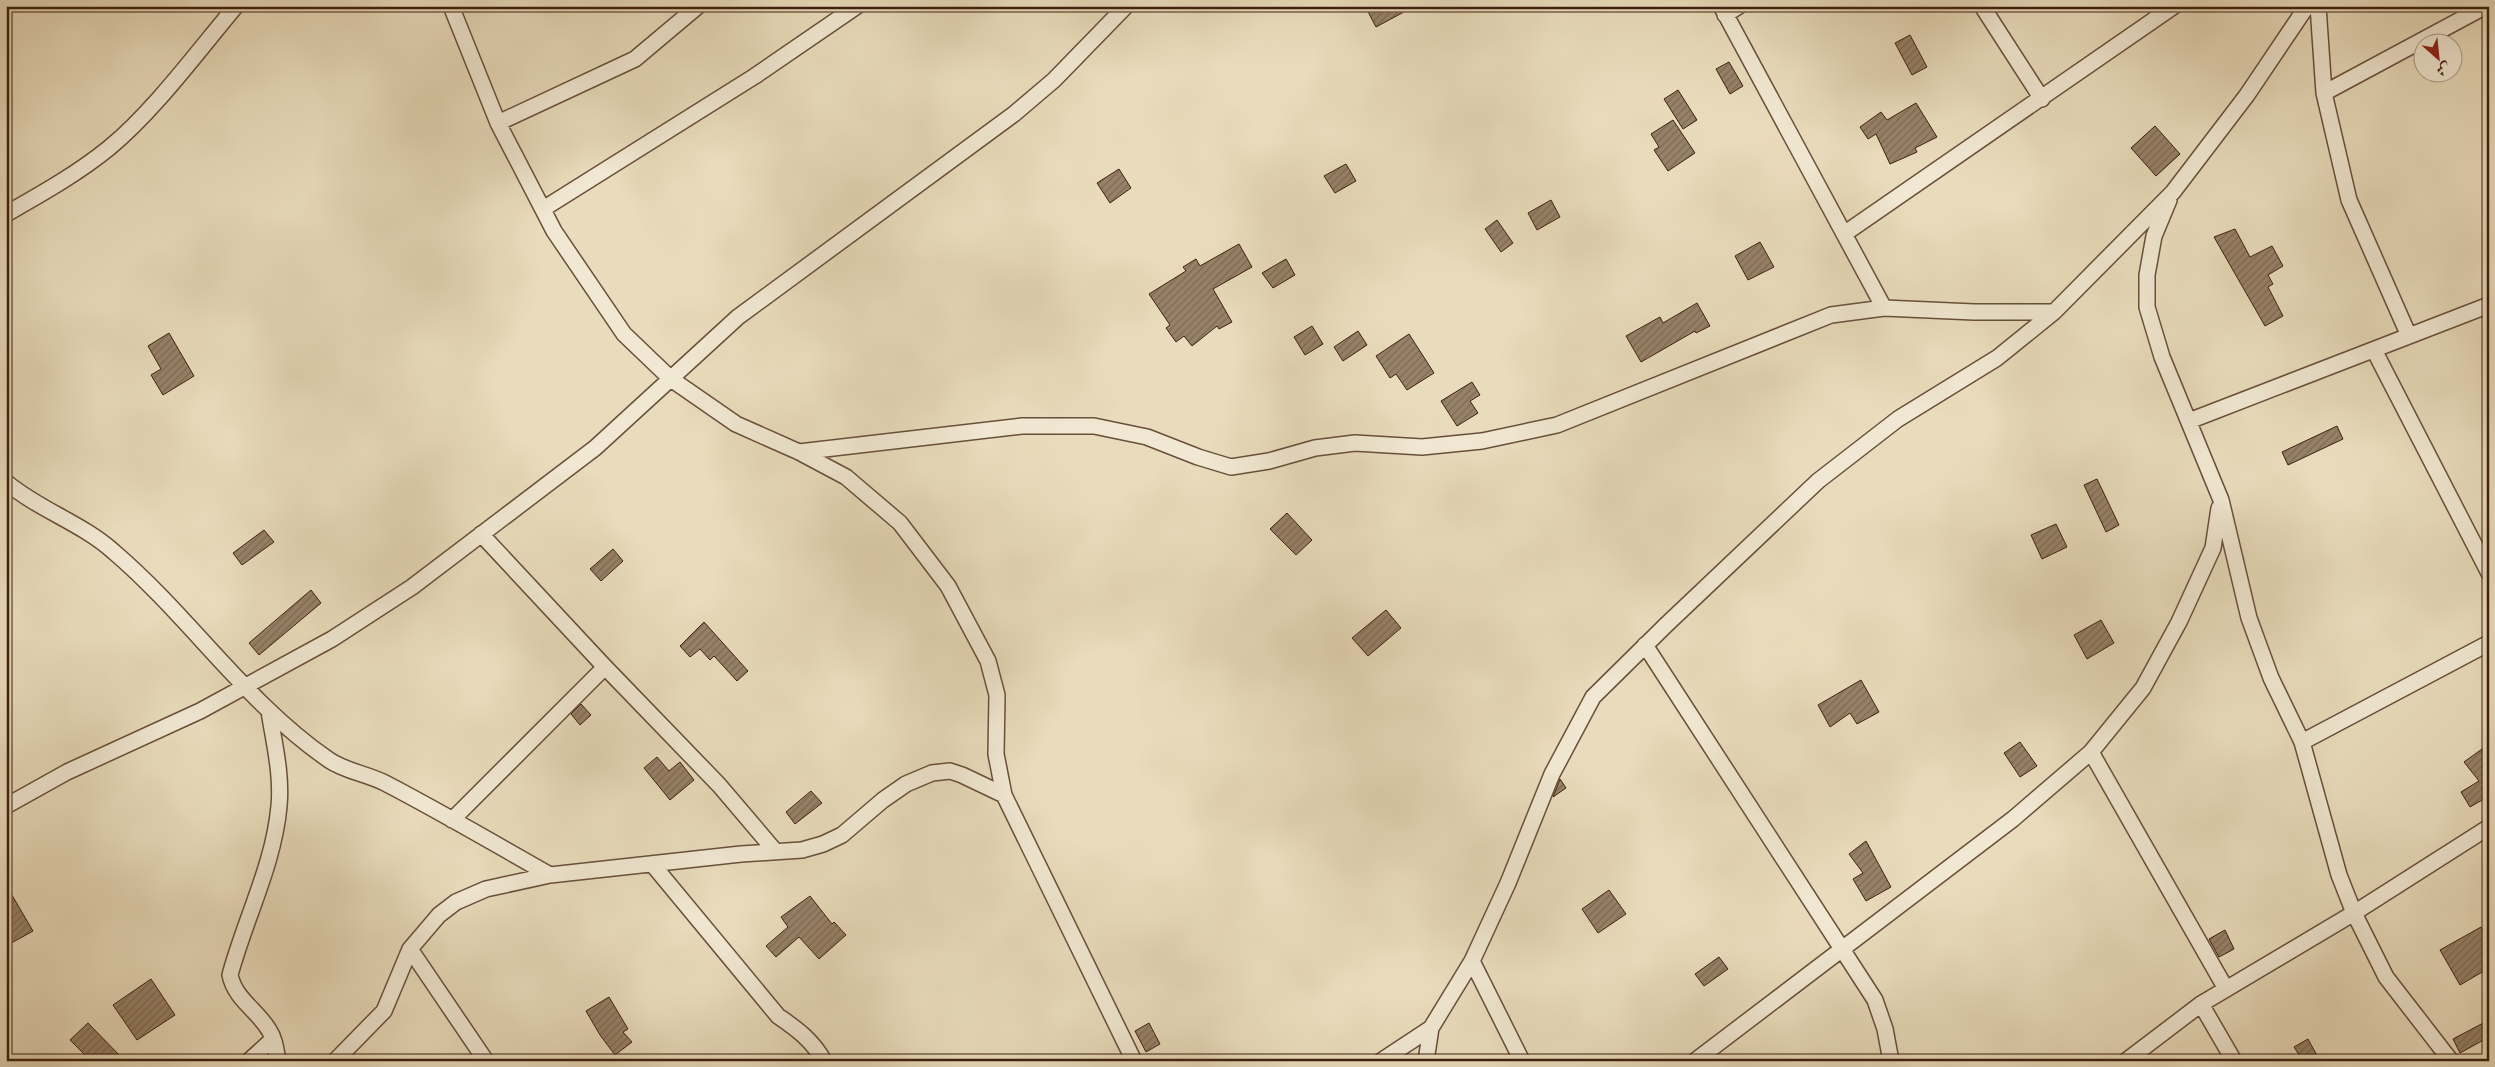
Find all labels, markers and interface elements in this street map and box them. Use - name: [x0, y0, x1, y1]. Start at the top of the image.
- north arrow: [2412, 32, 2462, 82]
- text: ش: [2434, 58, 2454, 80]

